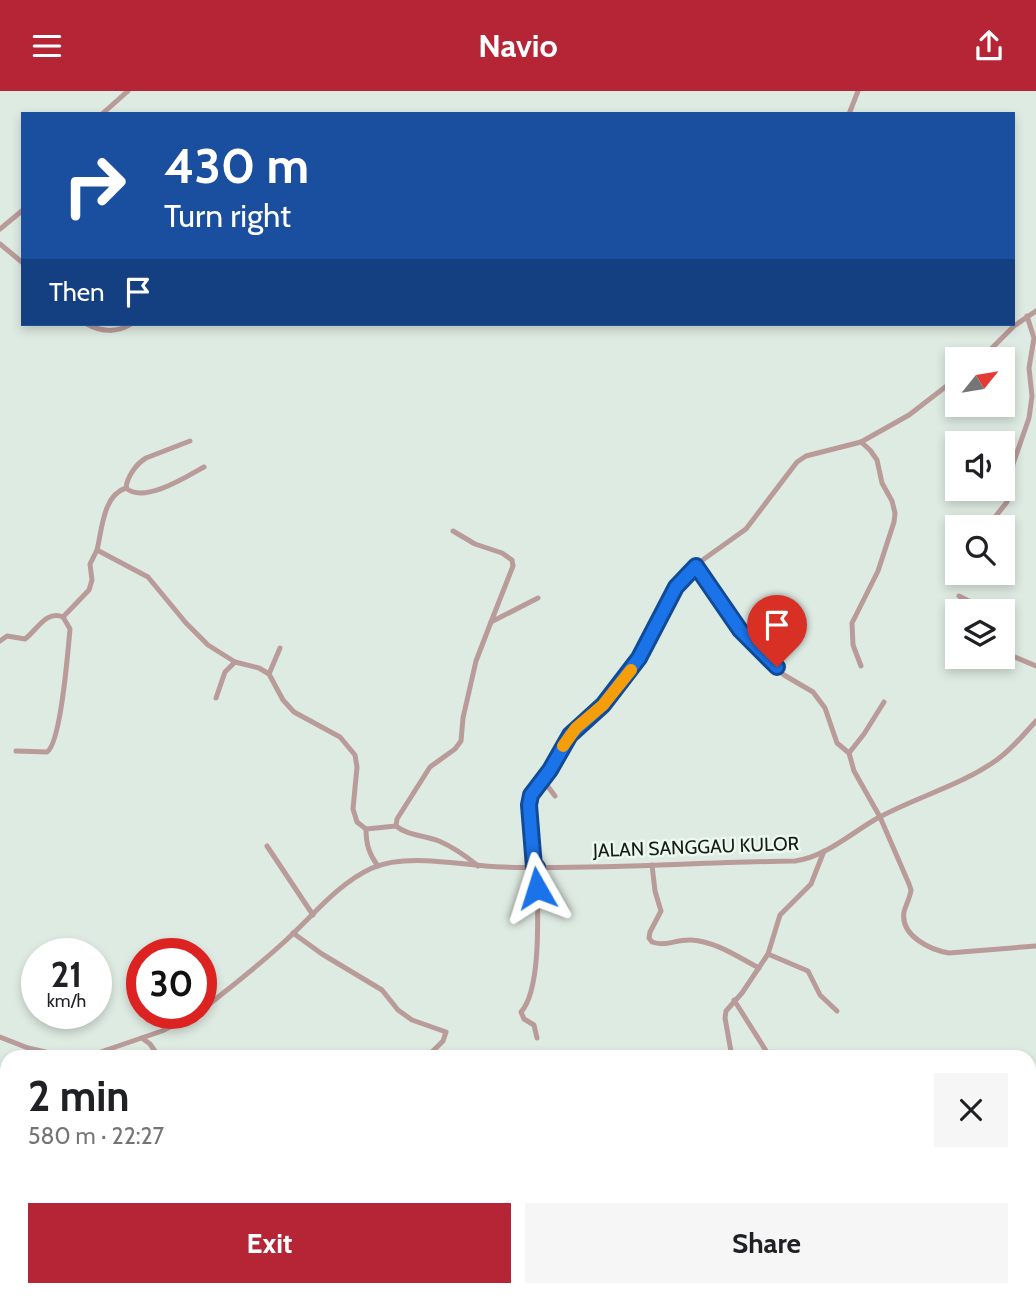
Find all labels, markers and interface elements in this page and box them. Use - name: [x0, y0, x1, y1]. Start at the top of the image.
- text: Navio: [478, 26, 558, 65]
- icon: menu: [28, 27, 66, 65]
- icon: share: [970, 27, 1008, 65]
- text: 430 m: [164, 136, 309, 195]
- icon: right: [49, 140, 140, 231]
- text: Turn right: [164, 196, 291, 235]
- icon: arrive: [119, 273, 157, 311]
- text: Then: [49, 276, 105, 308]
- north arrow: [945, 347, 1015, 417]
- map controls: [945, 347, 1015, 669]
- button: sound: [945, 431, 1015, 501]
- button: search: [945, 515, 1015, 585]
- pin: [747, 595, 807, 667]
- button: layers: [945, 599, 1015, 669]
- icon: arrive: [758, 606, 796, 644]
- street label: JALAN SANGGAU KULOR: [592, 832, 800, 862]
- position arrow: [500, 851, 574, 925]
- speed limit sign: 30: [126, 938, 217, 1029]
- text: 21: [51, 953, 82, 996]
- text: km/h: [47, 990, 86, 1012]
- text: 2 min: [28, 1070, 129, 1122]
- button: close: [934, 1073, 1008, 1147]
- text: 580 m · 22:27: [28, 1122, 164, 1150]
- button: Exit: [28, 1203, 511, 1283]
- button: Share: [525, 1203, 1008, 1283]

